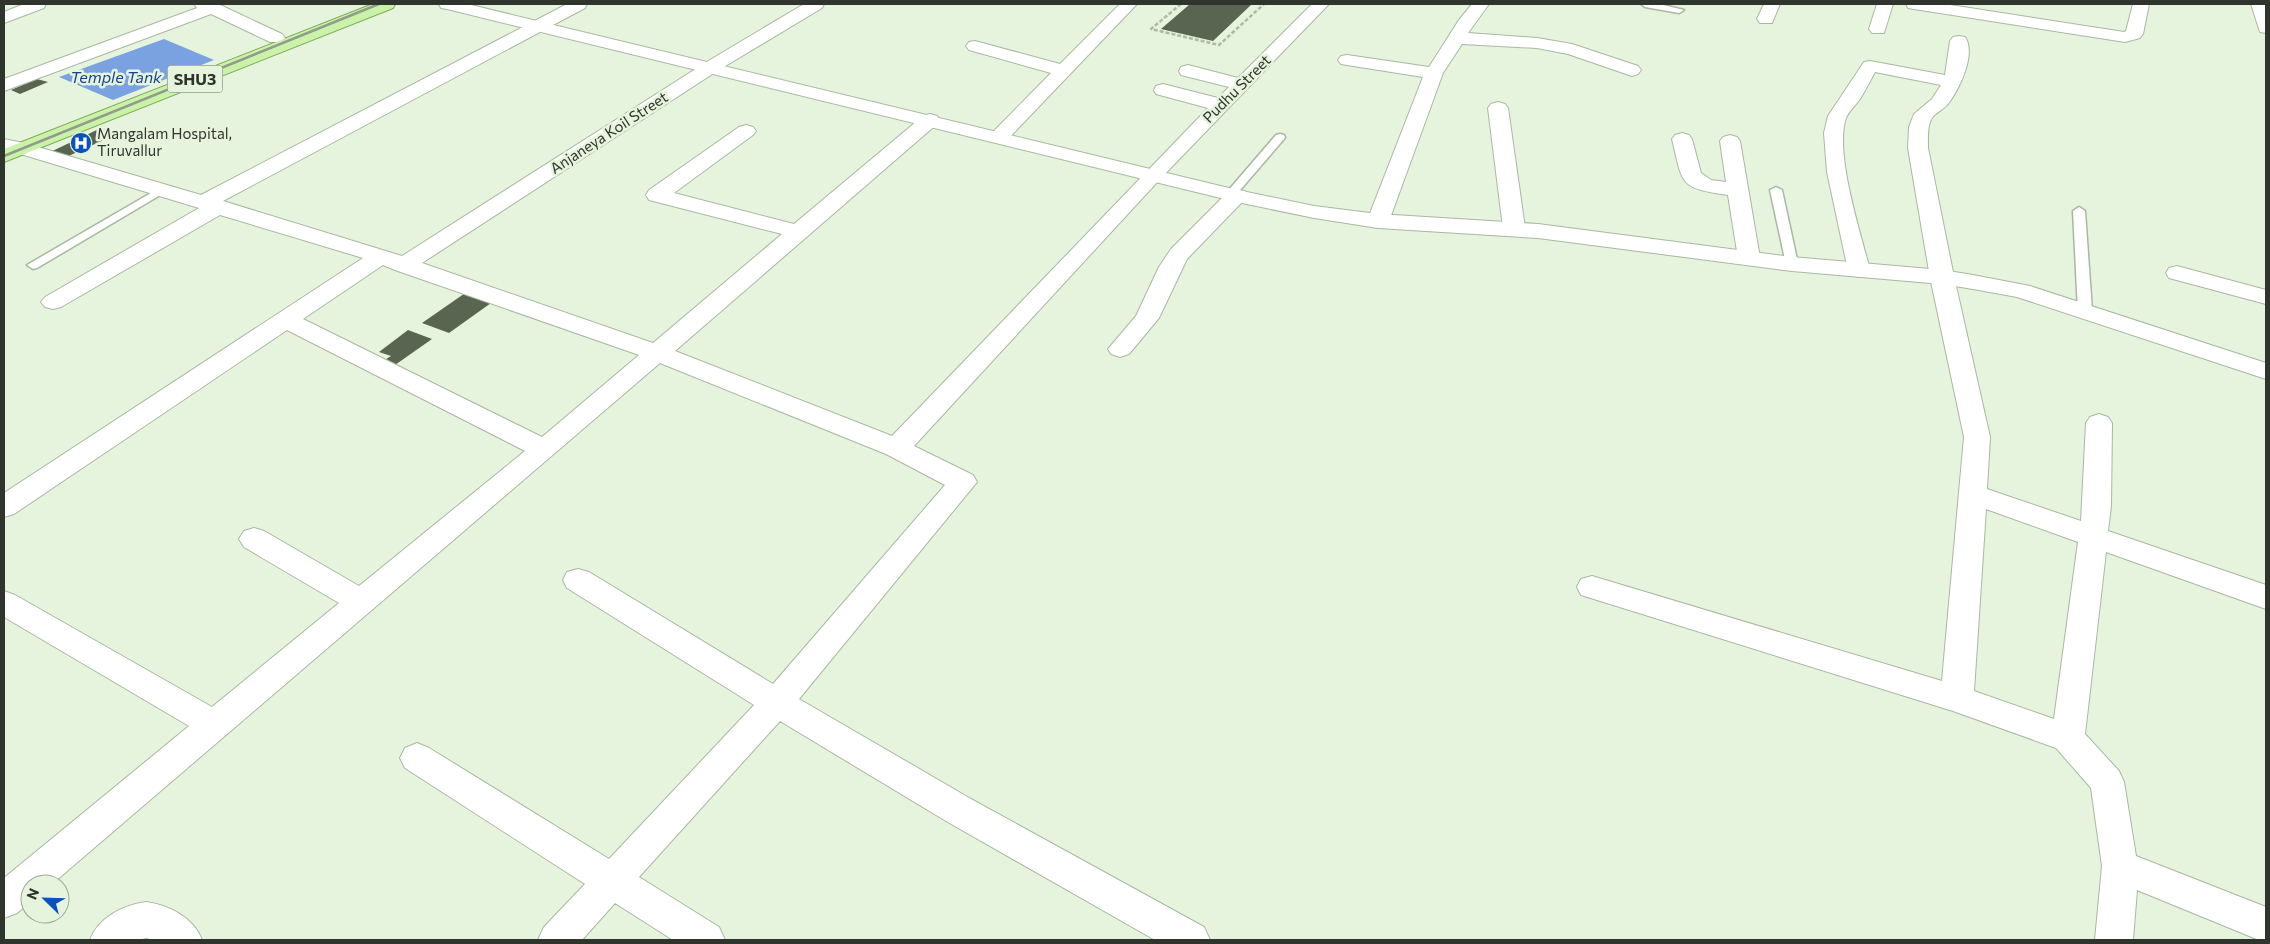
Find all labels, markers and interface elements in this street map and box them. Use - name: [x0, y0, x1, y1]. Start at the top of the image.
- street label: Pudhu Street: [1199, 51, 1274, 126]
- road number: SHU3: [168, 66, 222, 92]
- water label: Temple Tank: [70, 67, 162, 86]
- street label: Anjaneya Koil Street: [546, 87, 671, 177]
- place label: Mangalam Hospital, Tiruvallur: [97, 124, 232, 159]
- hospital icon: Mangalam Hospital, Tiruvallur: [69, 131, 93, 155]
- north arrow: [20, 874, 70, 924]
- text: N: [23, 886, 42, 902]

